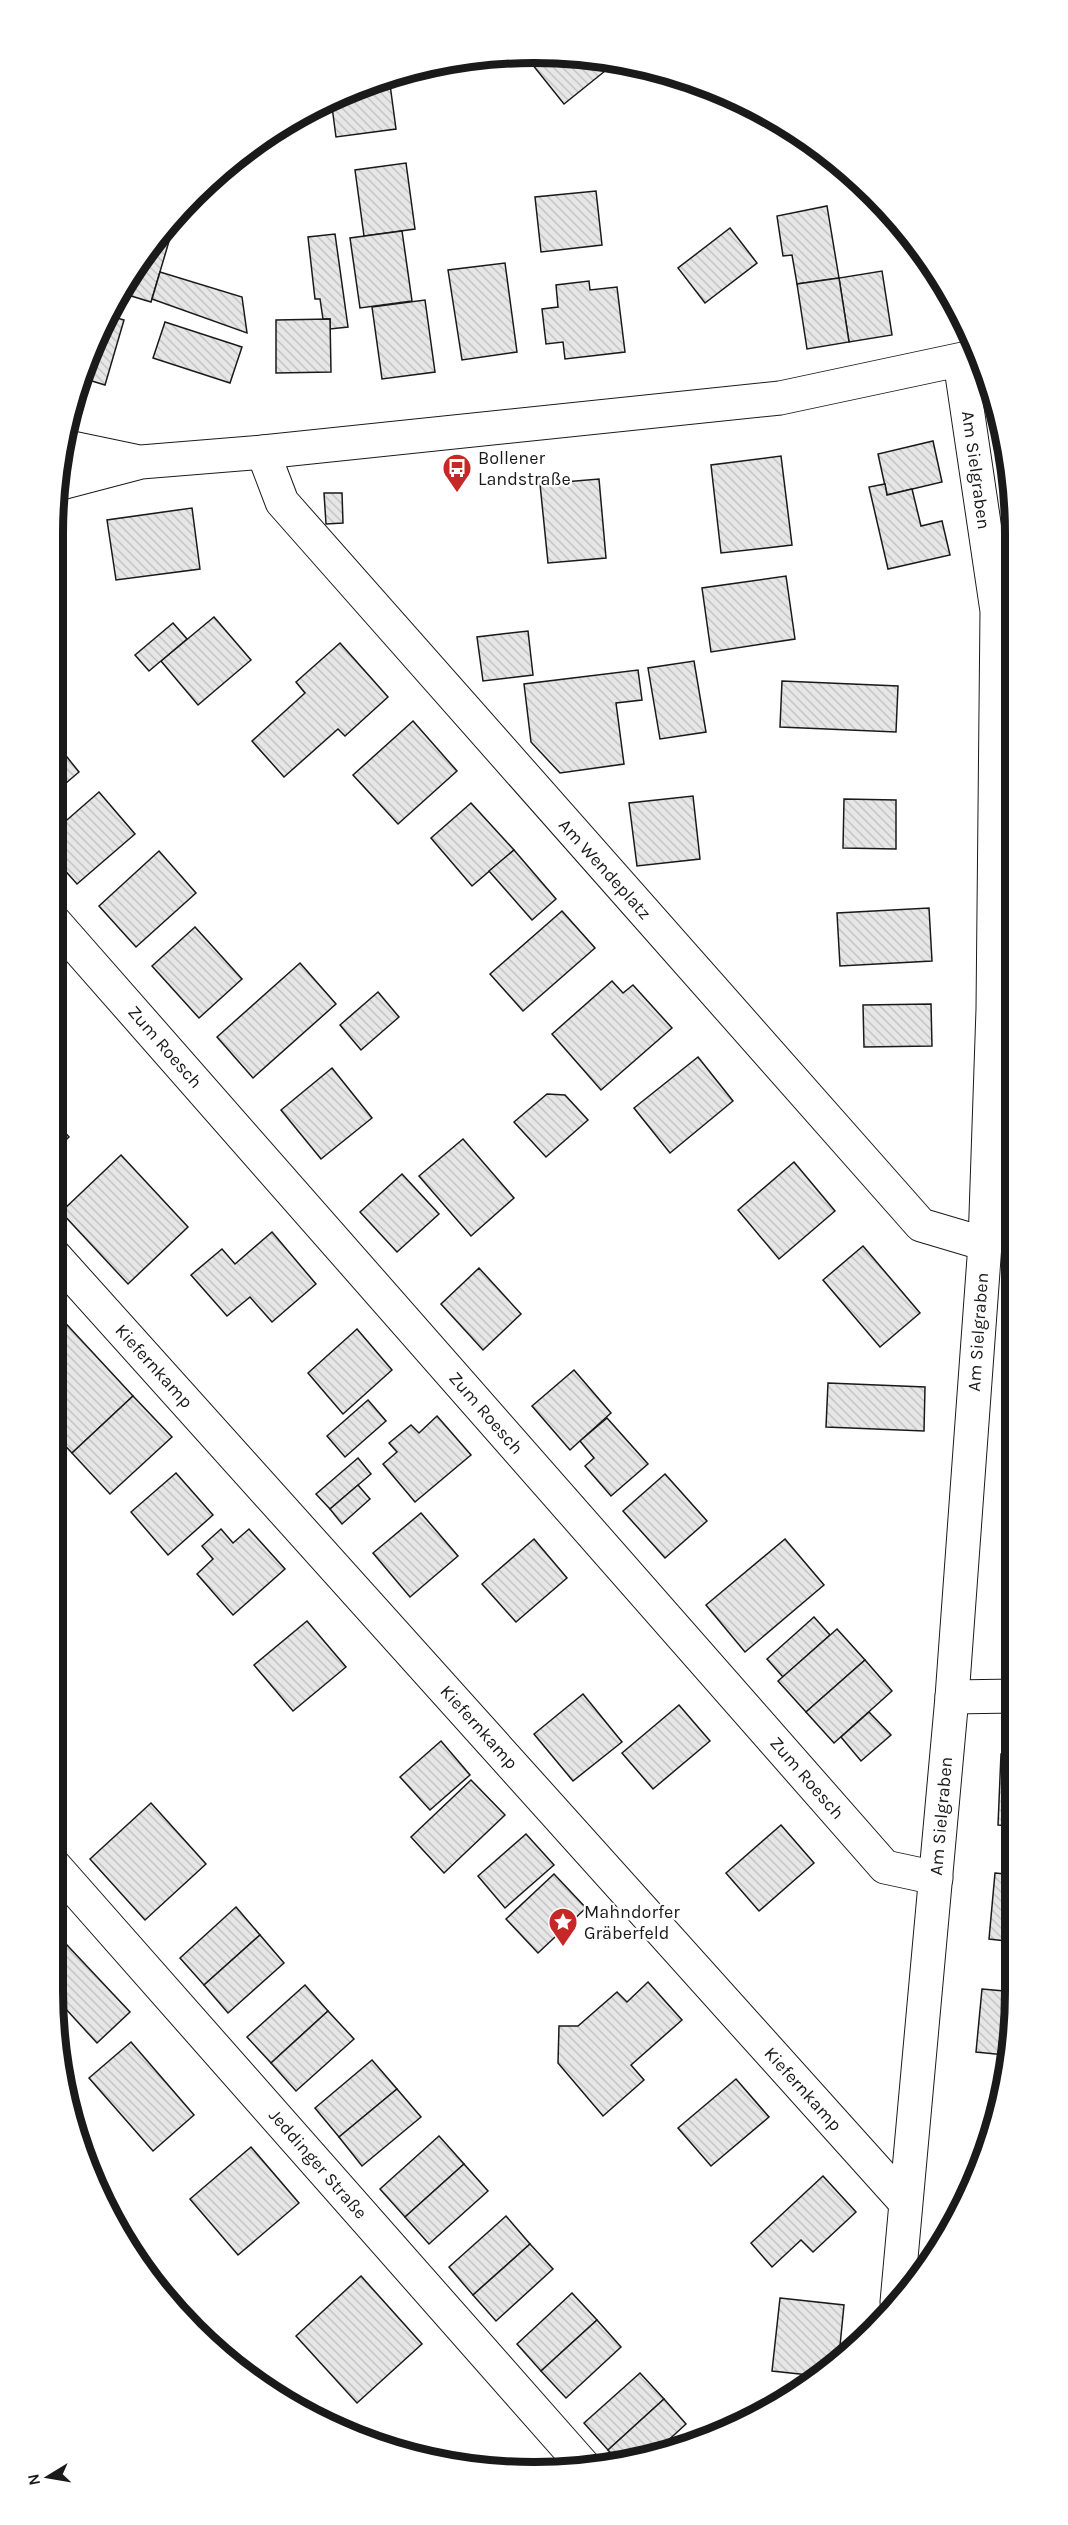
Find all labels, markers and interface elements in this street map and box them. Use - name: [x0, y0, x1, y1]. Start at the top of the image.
- street label: Am Sielgraben: [957, 409, 995, 531]
- place label: Bollener Landstraße: [478, 447, 571, 490]
- bus stop icon: Bollener Landstraße: [441, 452, 473, 494]
- street label: Am Wendeplatz: [554, 814, 656, 924]
- street label: Zum Roesch: [123, 1001, 207, 1093]
- street label: Am Sielgraben: [963, 1272, 993, 1392]
- street label: Kiefernkamp: [110, 1319, 198, 1413]
- street label: Zum Roesch: [444, 1367, 528, 1459]
- street label: Kiefernkamp: [435, 1680, 523, 1774]
- street label: Zum Roesch: [765, 1732, 849, 1824]
- street label: Am Sielgraben: [925, 1756, 957, 1876]
- place label: Mahndorfer Gräberfeld: [584, 1901, 680, 1944]
- place icon: Mahndorfer Gräberfeld: [547, 1906, 579, 1948]
- street label: Kiefernkamp: [759, 2042, 847, 2136]
- street label: Jeddinger Straße: [264, 2104, 372, 2224]
- north arrow: [18, 2447, 78, 2507]
- text: N: [23, 2472, 44, 2487]

